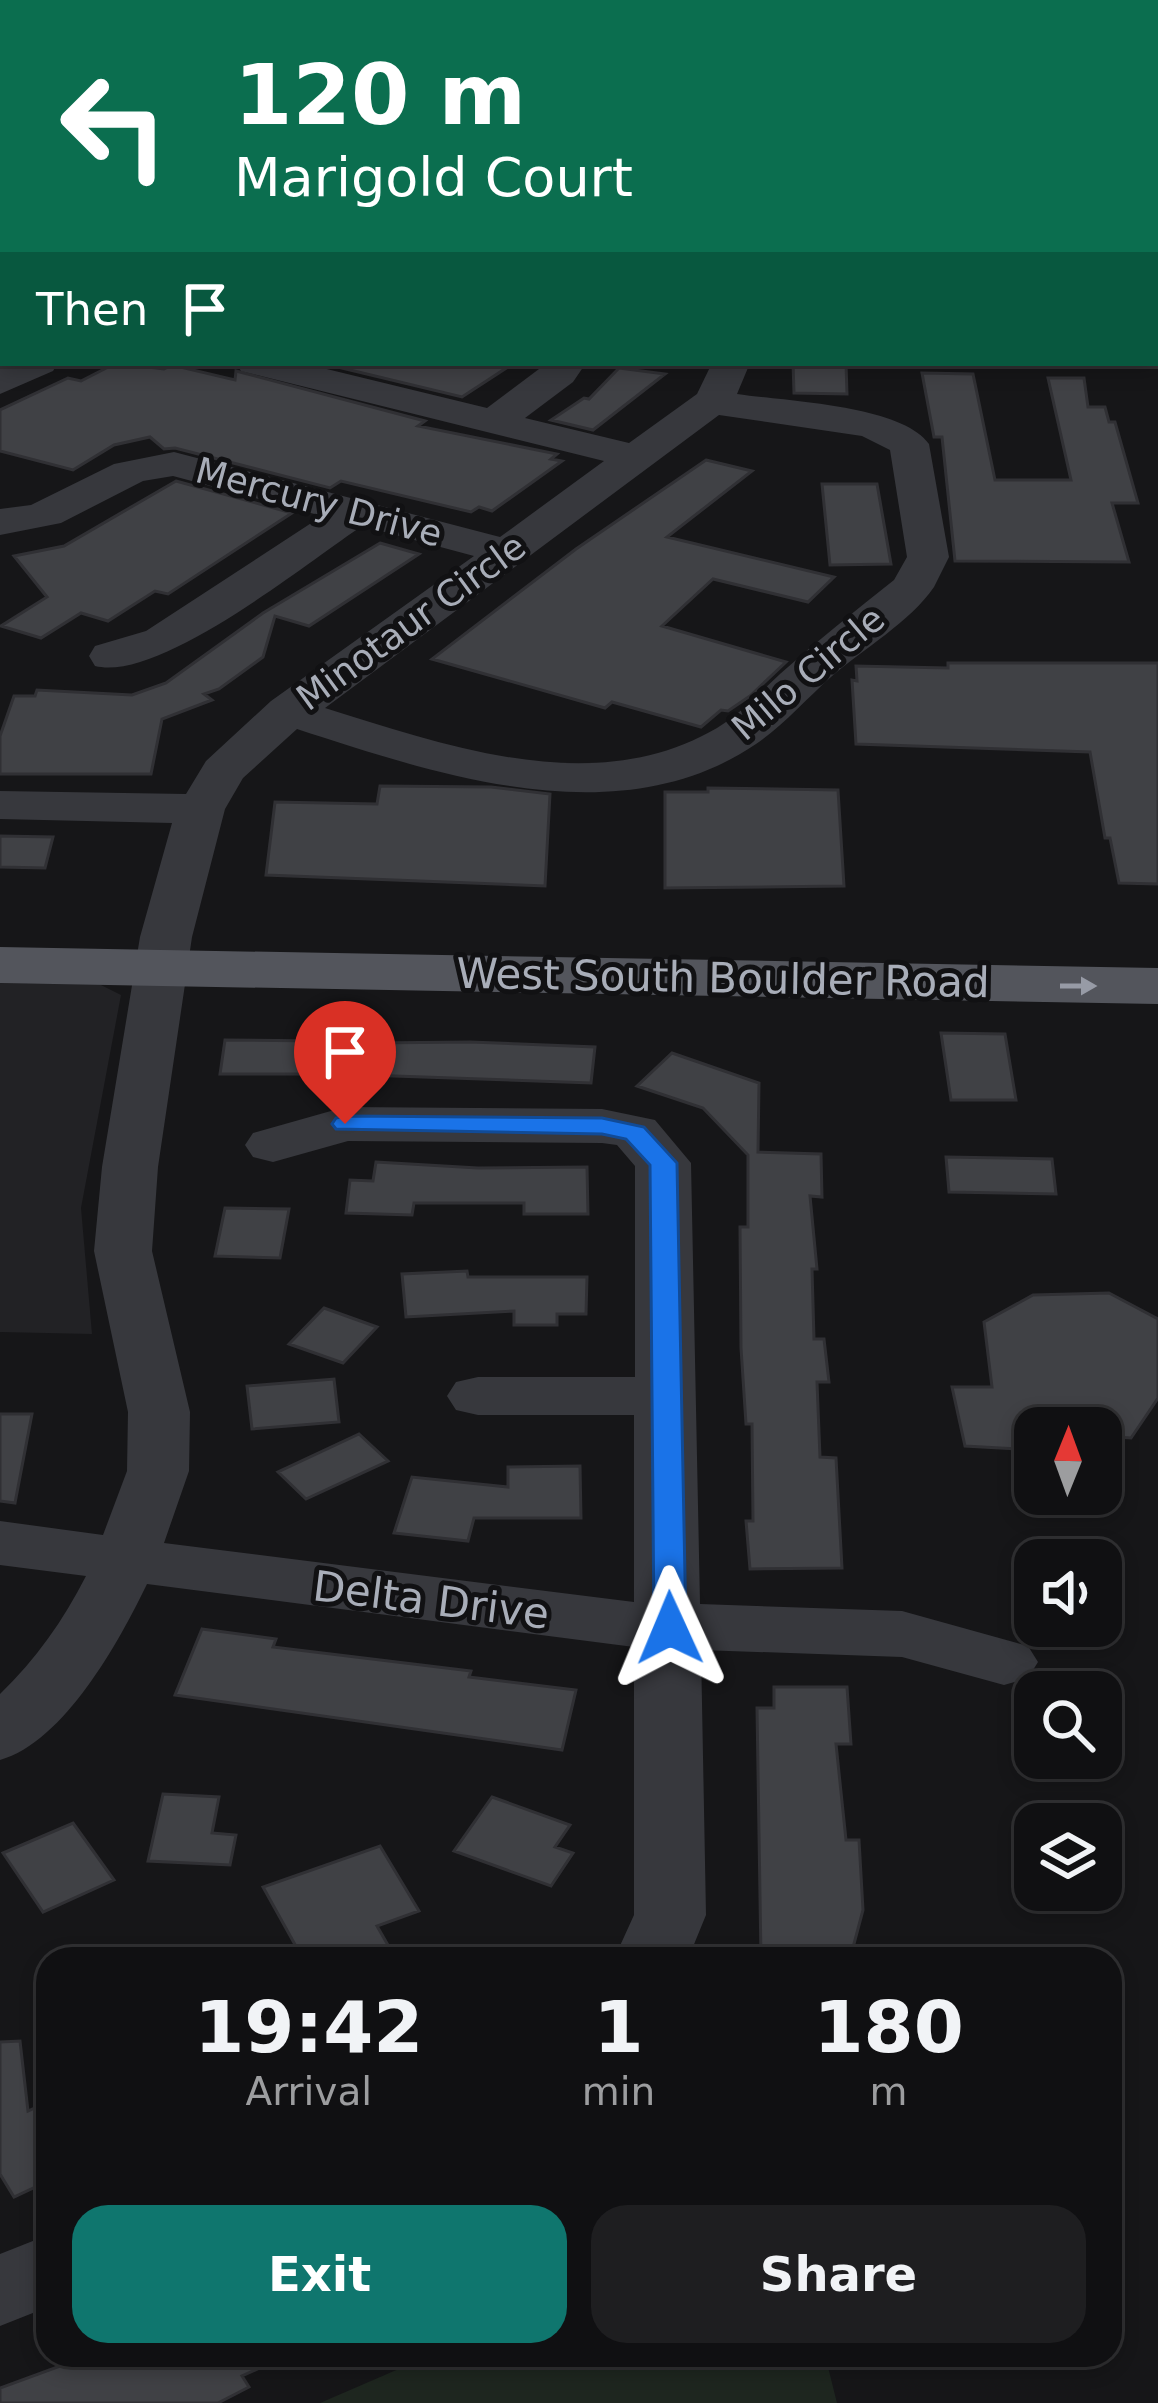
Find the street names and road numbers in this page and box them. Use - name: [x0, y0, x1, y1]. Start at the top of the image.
- street label: Mercury Drive: [191, 449, 447, 555]
- street label: Minotaur Circle: [289, 525, 533, 719]
- street label: Milo Circle: [724, 598, 892, 748]
- street label: West South Boulder Road: [456, 949, 990, 1007]
- street label: Delta Drive: [310, 1561, 552, 1639]

